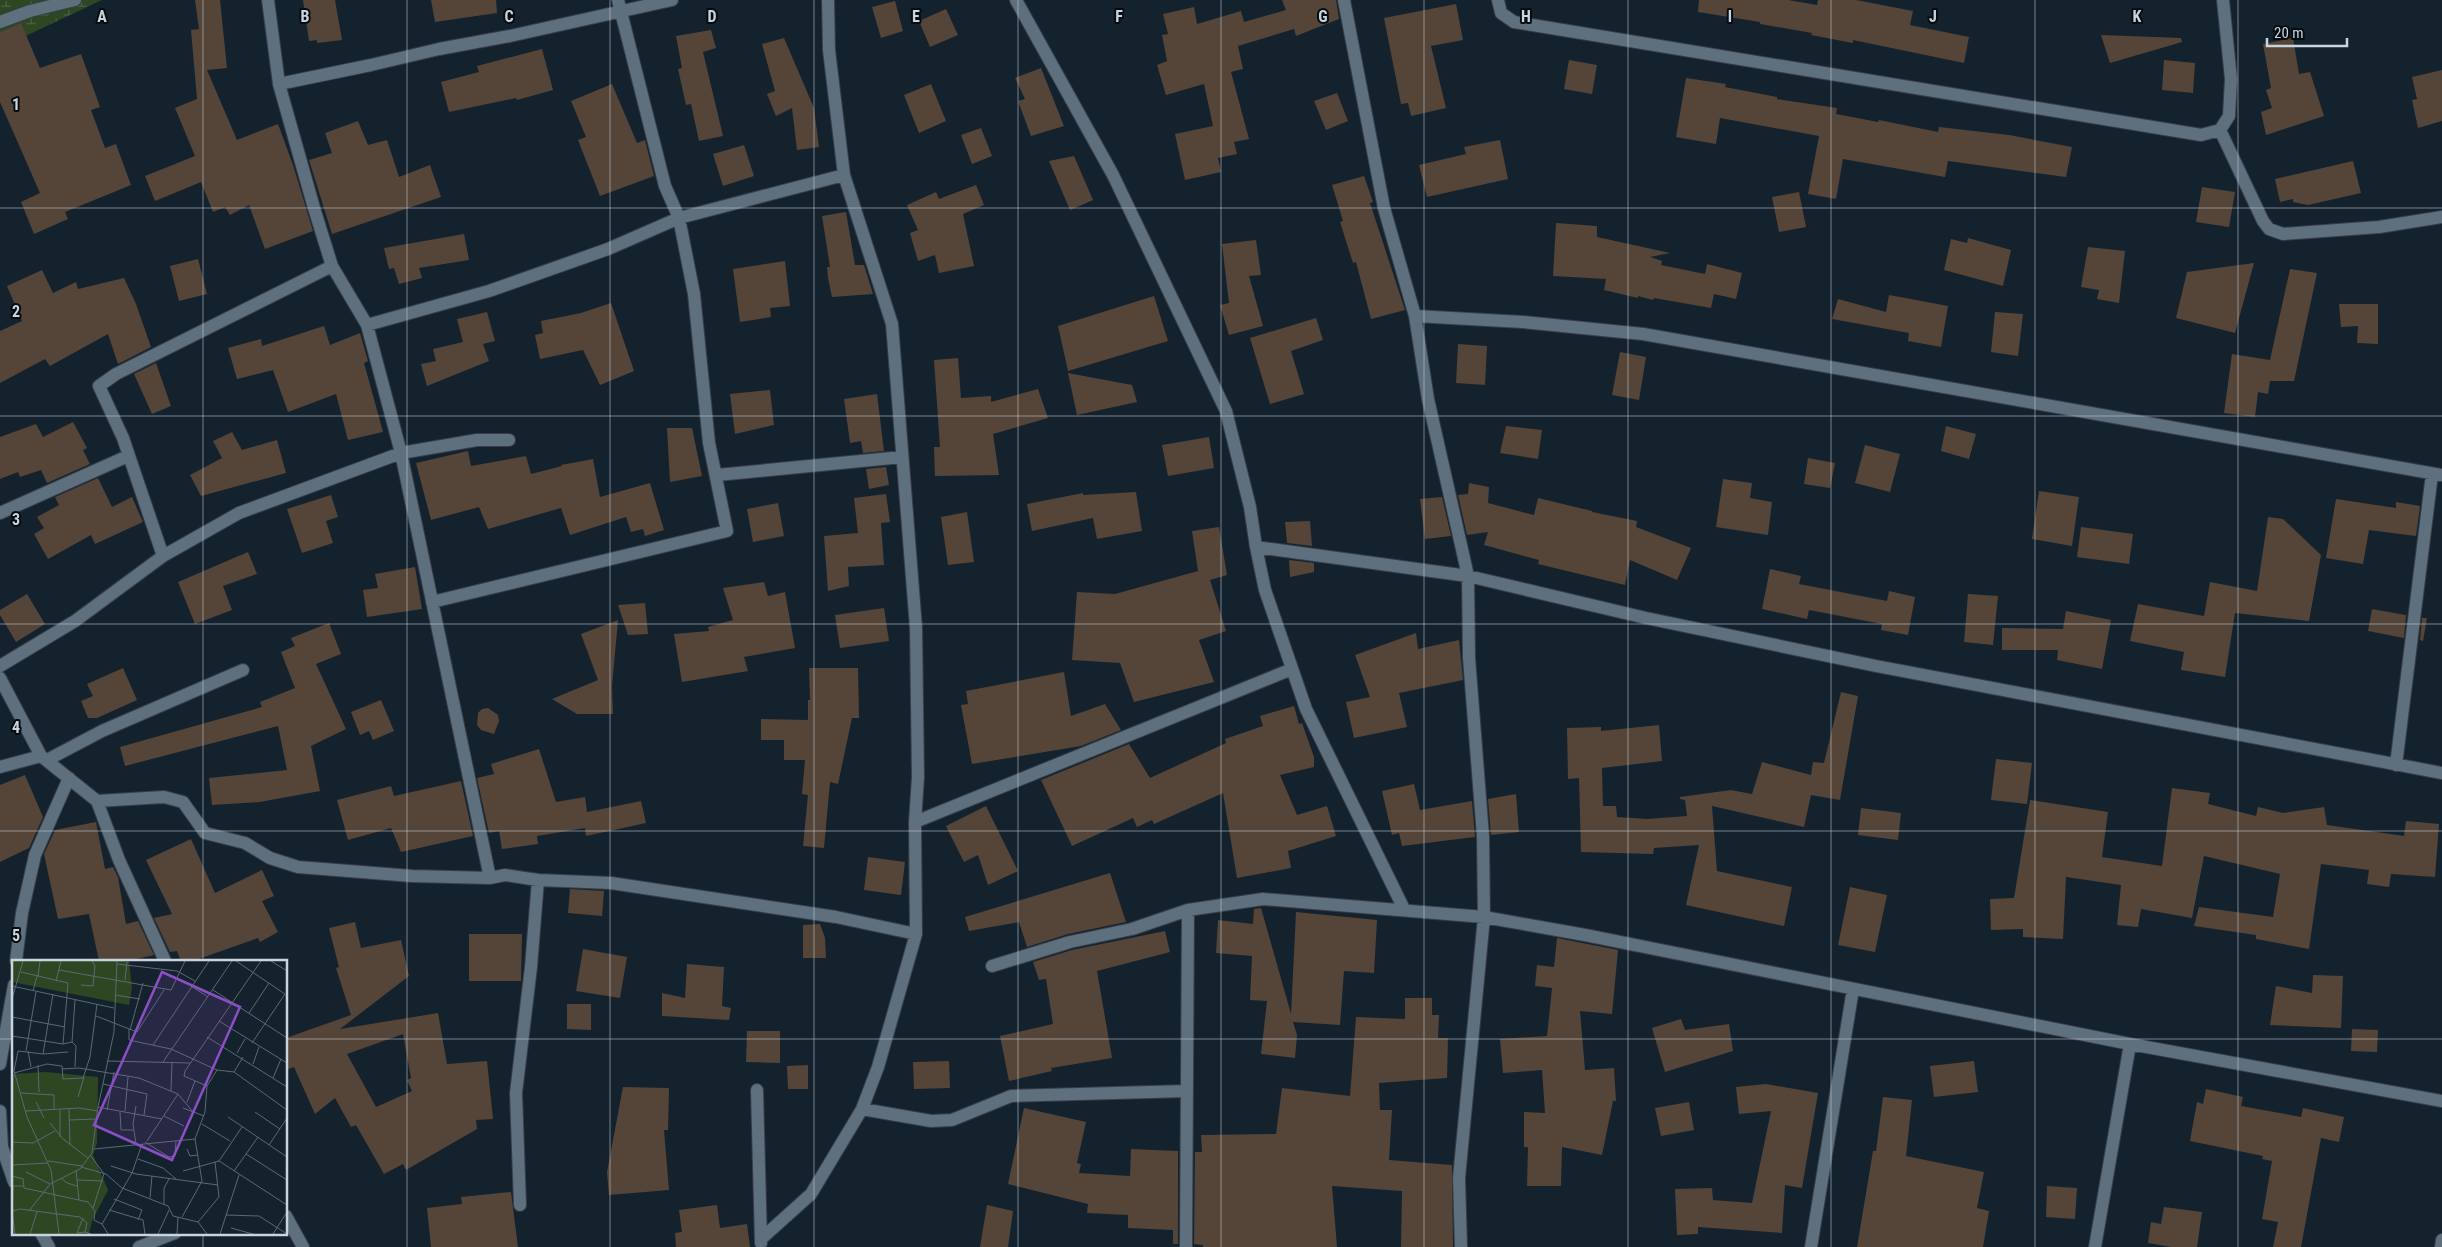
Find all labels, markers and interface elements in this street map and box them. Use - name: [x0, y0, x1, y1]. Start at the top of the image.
- text: A: [97, 7, 107, 26]
- text: B: [301, 7, 310, 26]
- text: C: [504, 7, 514, 26]
- text: D: [707, 7, 717, 26]
- text: E: [912, 7, 920, 26]
- text: F: [1115, 7, 1123, 26]
- text: G: [1318, 7, 1328, 26]
- text: H: [1521, 7, 1531, 26]
- text: I: [1728, 7, 1732, 26]
- text: J: [1929, 7, 1937, 26]
- text: K: [2133, 7, 2142, 26]
- scale bar: [2267, 15, 2347, 47]
- text: 20 m: [2274, 24, 2304, 42]
- text: 1: [12, 95, 20, 114]
- text: 2: [12, 302, 20, 321]
- text: 3: [12, 510, 20, 529]
- text: 4: [12, 718, 20, 737]
- text: 5: [12, 926, 20, 945]
- inset map: [12, 960, 288, 1234]

